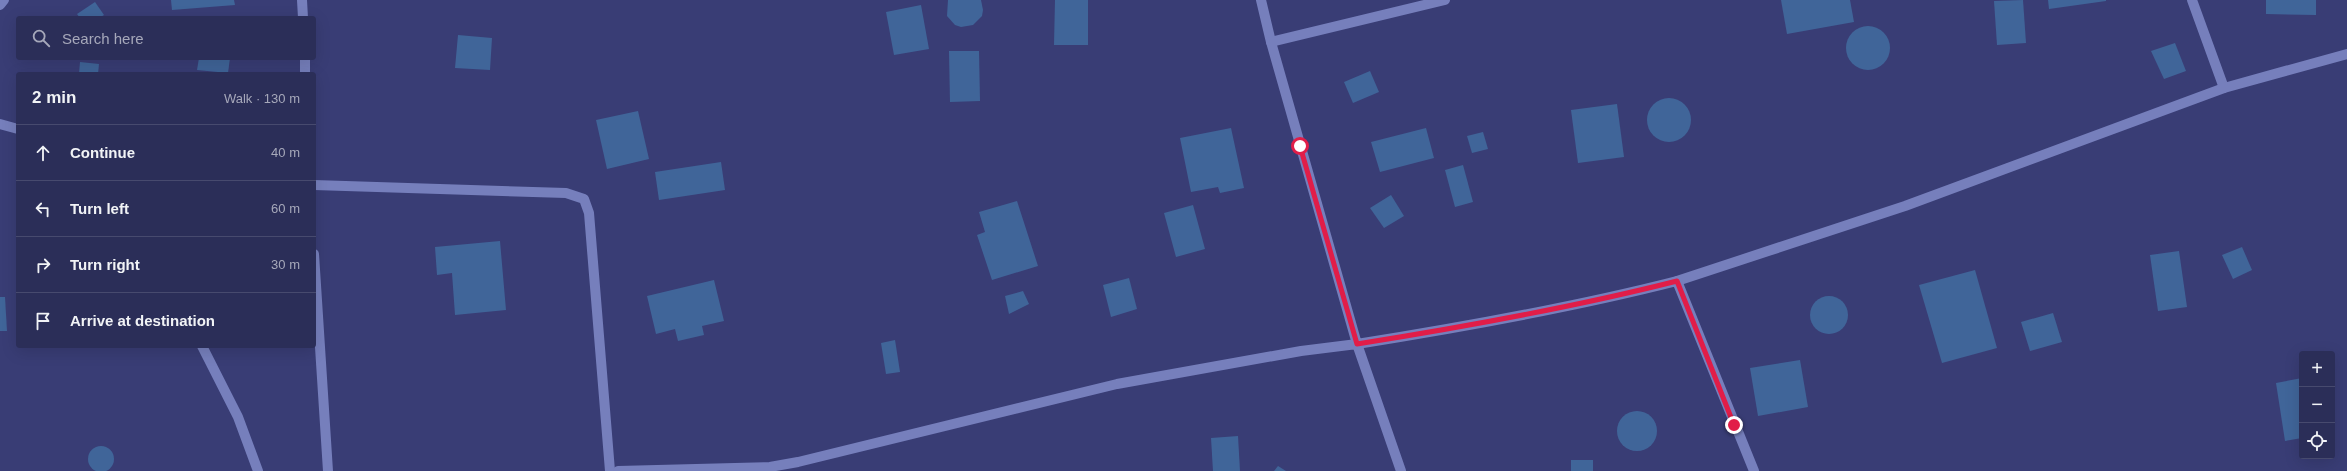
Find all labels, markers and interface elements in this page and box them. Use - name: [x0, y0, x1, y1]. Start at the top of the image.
- search box: [16, 16, 316, 60]
- icon: search: [30, 27, 52, 49]
- text: Search here: [62, 30, 144, 47]
- text: 2 min: [32, 88, 76, 107]
- text: Walk · 130 m: [224, 91, 300, 106]
- route start: [1291, 137, 1309, 155]
- icon: ahead: [32, 142, 54, 164]
- text: Continue: [70, 144, 135, 161]
- text: 40 m: [271, 145, 300, 160]
- icon: left: [32, 198, 54, 220]
- text: Turn left: [70, 200, 129, 217]
- text: 60 m: [271, 201, 300, 216]
- icon: right: [32, 254, 54, 276]
- text: Turn right: [70, 256, 140, 273]
- text: 30 m: [271, 257, 300, 272]
- icon: arrive: [32, 310, 54, 332]
- text: Arrive at destination: [70, 312, 215, 329]
- map controls: [2299, 351, 2335, 459]
- button: +: [2299, 351, 2335, 387]
- button: −: [2299, 387, 2335, 423]
- route end: [1725, 416, 1743, 434]
- button: locate: [2299, 423, 2335, 459]

